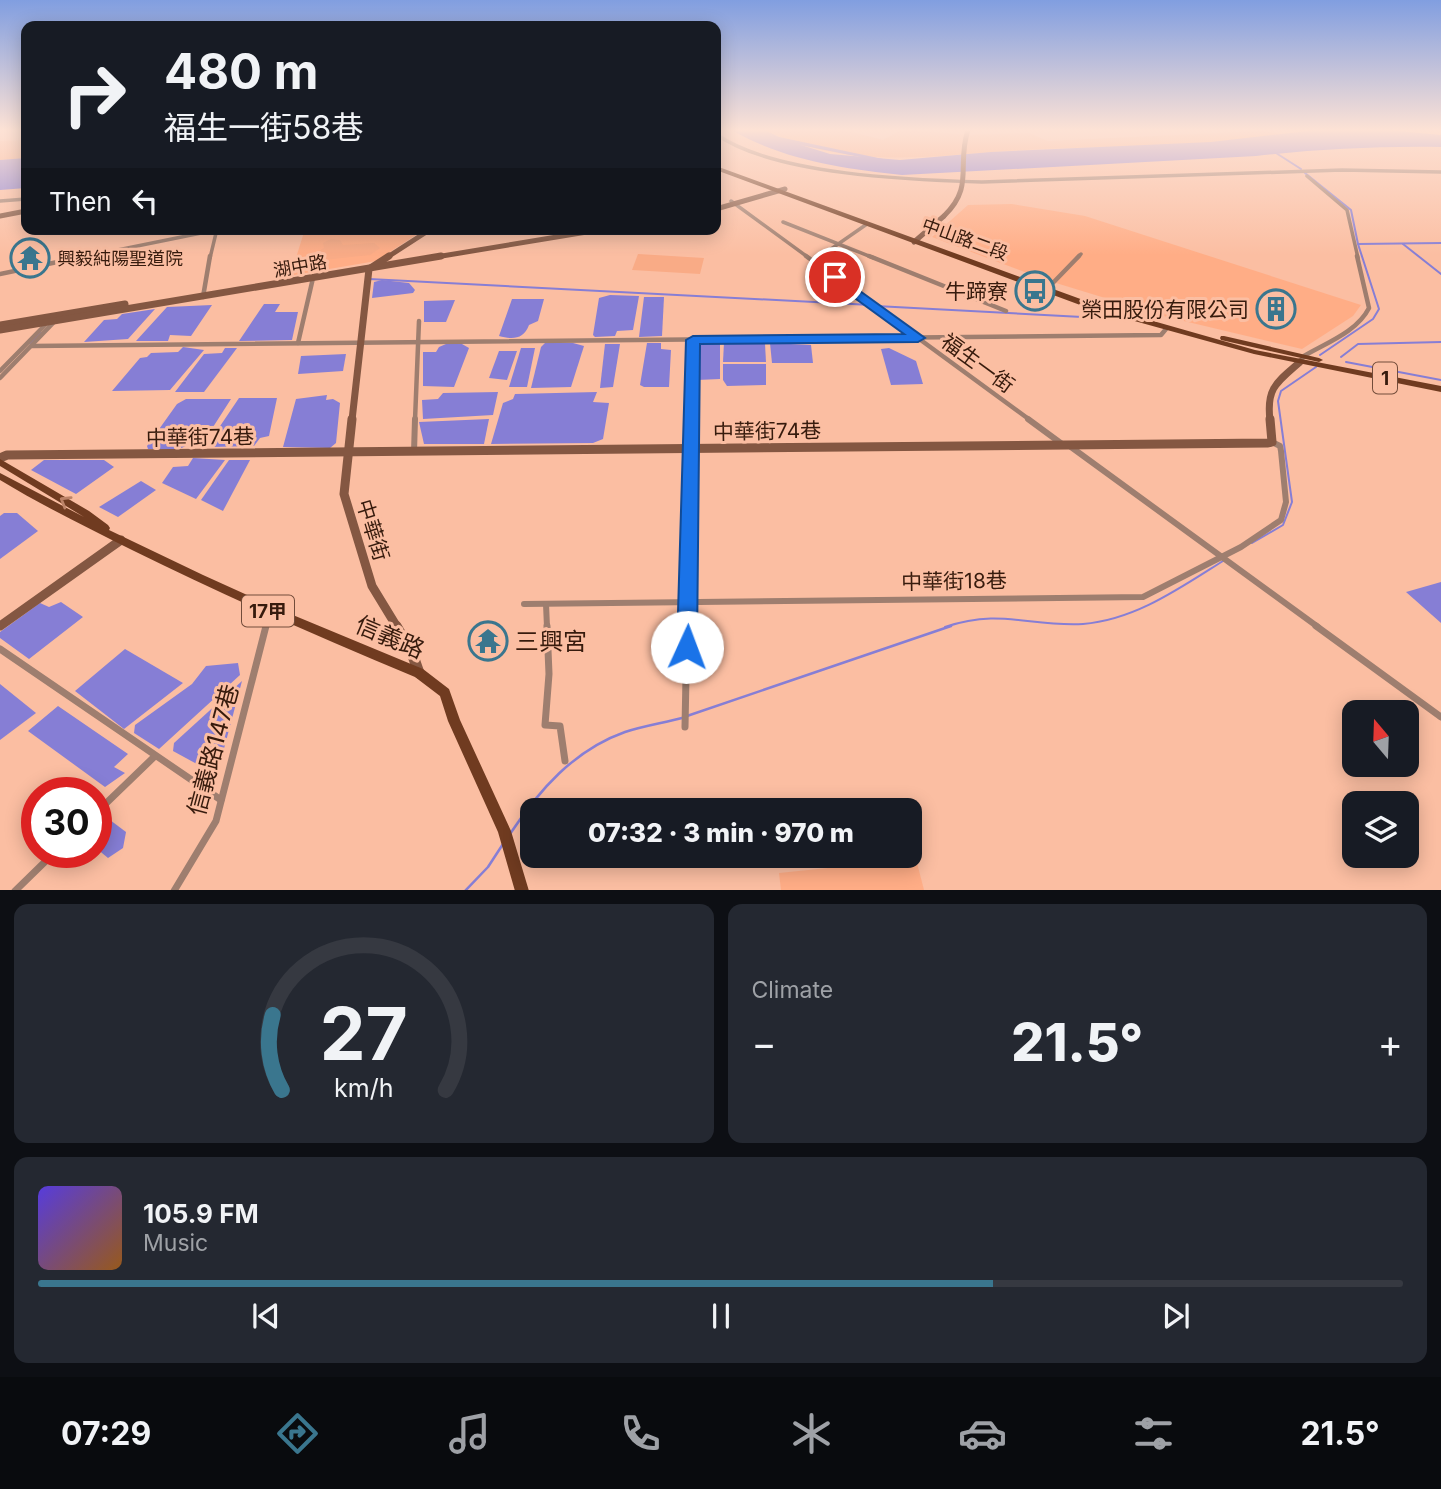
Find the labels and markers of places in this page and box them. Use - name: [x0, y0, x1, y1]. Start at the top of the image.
- temple icon: 興毅純陽聖道院: [9, 237, 51, 279]
- pin: [805, 247, 865, 307]
- place label: 興毅純陽聖道院: [57, 248, 183, 269]
- bus stop icon: 牛蹄寮: [1014, 270, 1056, 312]
- place label: 牛蹄寮: [945, 279, 1008, 304]
- building icon: 榮田股份有限公司: [1255, 288, 1297, 330]
- place label: 榮田股份有限公司: [1081, 297, 1249, 322]
- temple icon: 三興宮: [467, 620, 509, 662]
- place label: 三興宮: [515, 627, 587, 656]

